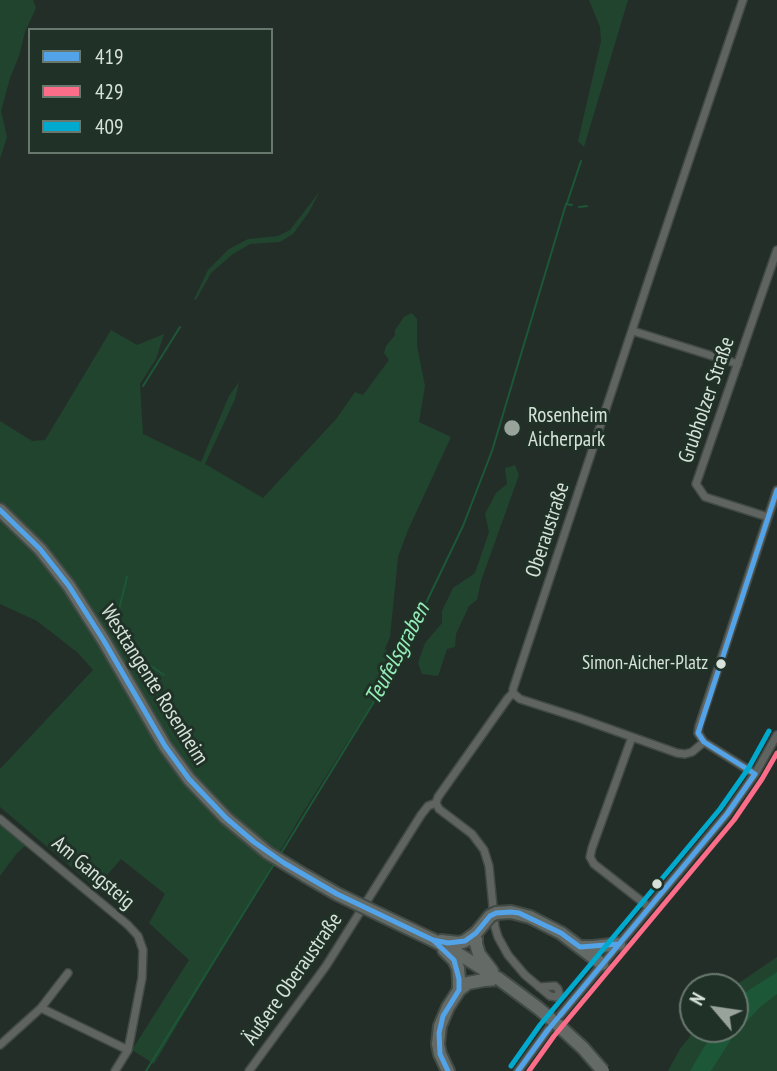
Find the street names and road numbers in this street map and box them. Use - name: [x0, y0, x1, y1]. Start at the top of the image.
- street label: Grubholzer Straße: [674, 334, 740, 466]
- street label: Oberaustraße: [521, 479, 575, 581]
- street label: Westtangente Rosenheim: [95, 601, 213, 769]
- street label: Am Gangsteig: [47, 831, 139, 915]
- street label: Äußere Oberaustraße: [238, 908, 348, 1050]

